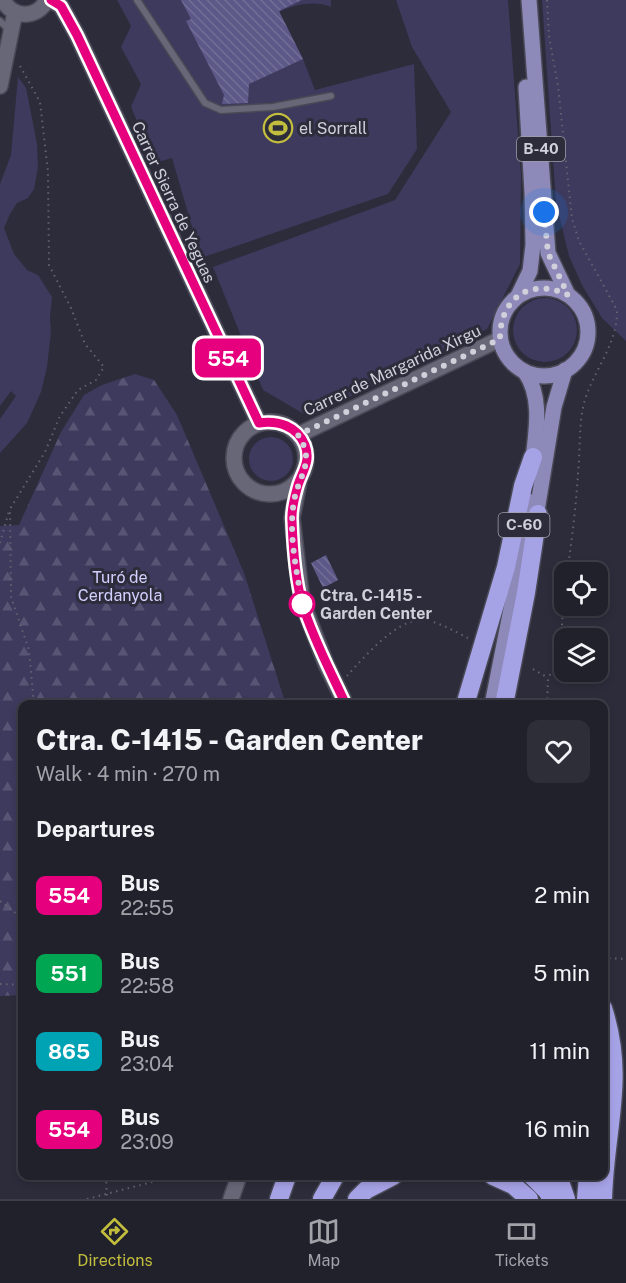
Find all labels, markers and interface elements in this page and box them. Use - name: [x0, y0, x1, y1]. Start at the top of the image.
- sports icon: el Sorrall: [262, 112, 294, 144]
- street label: Carrer Sierra de Yeguas: [128, 119, 219, 286]
- place label: el Sorrall: [299, 119, 367, 138]
- road number: B-40: [517, 137, 565, 161]
- your location: [529, 197, 559, 227]
- street label: Carrer de Margarida Xirgu: [300, 321, 484, 420]
- line badge: 554: [194, 338, 262, 378]
- text: 554: [207, 346, 249, 371]
- road number: C-60: [498, 513, 550, 537]
- map controls: [554, 562, 608, 682]
- button: locate: [554, 562, 608, 616]
- park label: Turó de Cerdanyola: [78, 568, 162, 605]
- place label: Ctra. C-1415 - Garden Center: [320, 586, 432, 623]
- marker: Ctra. C-1415 - Garden Center: [289, 591, 315, 617]
- button: layers: [554, 628, 608, 682]
- button: heart: [527, 720, 590, 783]
- text: Ctra. C-1415 - Garden Center: [36, 723, 423, 756]
- text: Walk · 4 min · 270 m: [36, 762, 220, 786]
- text: Departures: [36, 816, 155, 842]
- text: Bus: [120, 870, 160, 896]
- text: 2 min: [534, 882, 590, 908]
- text: 554: [48, 883, 90, 908]
- text: 22:55: [120, 896, 174, 920]
- text: Bus: [120, 948, 160, 974]
- text: 5 min: [533, 960, 590, 986]
- text: 551: [50, 961, 88, 986]
- text: 22:58: [120, 974, 174, 998]
- text: Bus: [120, 1026, 160, 1052]
- text: 11 min: [529, 1038, 590, 1064]
- text: 865: [48, 1039, 90, 1064]
- text: 23:04: [120, 1052, 174, 1076]
- text: Bus: [120, 1104, 160, 1130]
- text: 16 min: [525, 1116, 590, 1142]
- text: 554: [48, 1117, 90, 1142]
- text: 23:09: [120, 1130, 174, 1154]
- tab: Directions: [77, 1215, 153, 1270]
- tab: Map: [307, 1215, 340, 1270]
- tab: Tickets: [495, 1215, 549, 1270]

